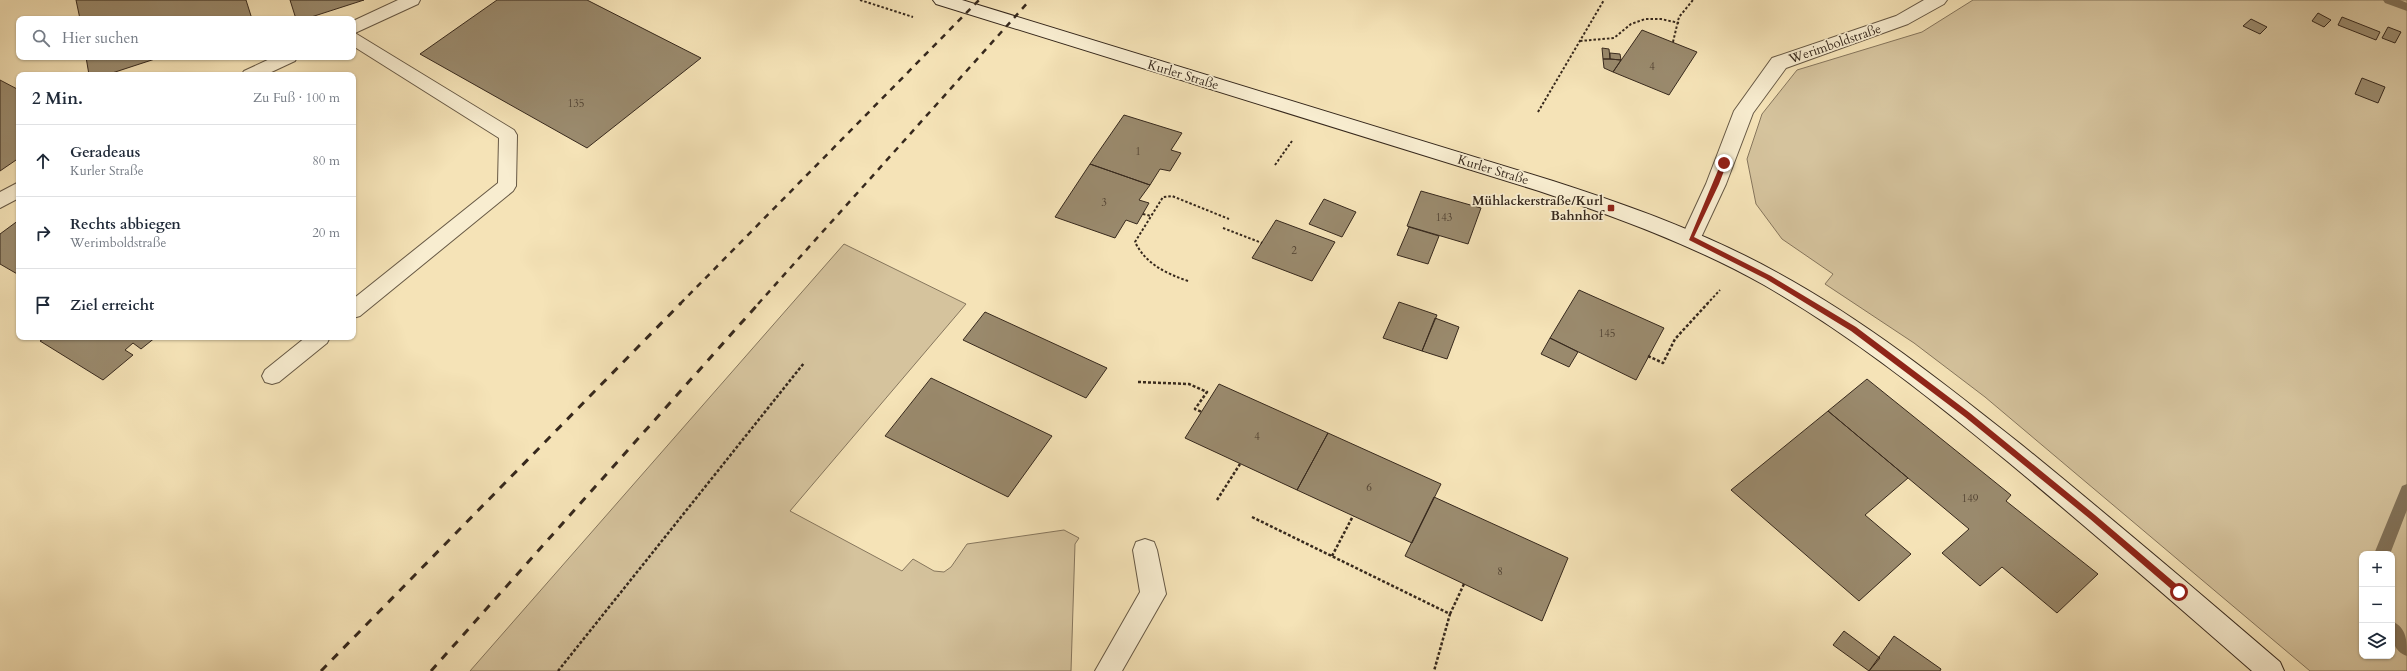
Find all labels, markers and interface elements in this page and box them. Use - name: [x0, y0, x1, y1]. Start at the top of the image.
- search box: [16, 16, 356, 60]
- street label: Werimboldstraße: [1786, 20, 1884, 69]
- icon: search: [30, 27, 52, 49]
- text: Hier suchen: [62, 28, 139, 48]
- street label: Kurler Straße: [1145, 56, 1221, 94]
- house number: 4: [1649, 59, 1655, 74]
- text: 2 Min.: [32, 87, 83, 110]
- text: Zu Fuß · 100 m: [253, 89, 340, 107]
- house number: 135: [568, 96, 584, 111]
- text: Geradeaus: [70, 142, 140, 162]
- house number: 1: [1135, 144, 1141, 159]
- icon: ahead: [32, 150, 54, 172]
- street label: Kurler Straße: [1455, 151, 1531, 189]
- text: 80 m: [312, 152, 340, 170]
- route end: [1715, 154, 1733, 172]
- text: Kurler Straße: [70, 162, 144, 180]
- place label: Mühlackerstraße/Kurl Bahnhof: [1472, 192, 1606, 225]
- house number: 3: [1101, 195, 1107, 210]
- marker: Mühlackerstraße/Kurl Bahnhof: [1606, 203, 1616, 213]
- house number: 143: [1436, 210, 1453, 225]
- text: Rechts abbiegen: [70, 214, 181, 234]
- icon: right: [32, 222, 54, 244]
- text: 20 m: [312, 224, 340, 242]
- text: Werimboldstraße: [70, 234, 166, 252]
- house number: 2: [1291, 243, 1297, 258]
- icon: arrive: [32, 294, 54, 316]
- text: Ziel erreicht: [70, 295, 154, 315]
- house number: 145: [1599, 326, 1615, 341]
- house number: 4: [1254, 429, 1260, 444]
- house number: 6: [1366, 480, 1372, 495]
- house number: 149: [1962, 491, 1979, 506]
- map controls: [2359, 551, 2395, 659]
- button: +: [2359, 551, 2395, 587]
- house number: 8: [1497, 564, 1503, 579]
- route start: [2170, 583, 2188, 601]
- button: −: [2359, 587, 2395, 623]
- button: layers: [2359, 623, 2395, 659]

